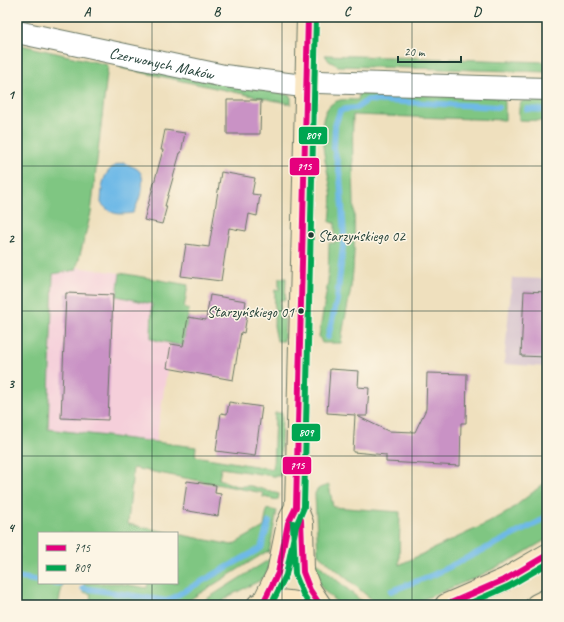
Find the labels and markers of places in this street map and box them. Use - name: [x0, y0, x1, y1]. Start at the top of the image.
- place label: Starzyńskiego 02: [318, 227, 406, 246]
- marker: Starzyńskiego 02: [306, 230, 316, 240]
- place label: Starzyńskiego 01: [207, 303, 295, 322]
- marker: Starzyńskiego 01: [296, 306, 306, 316]

